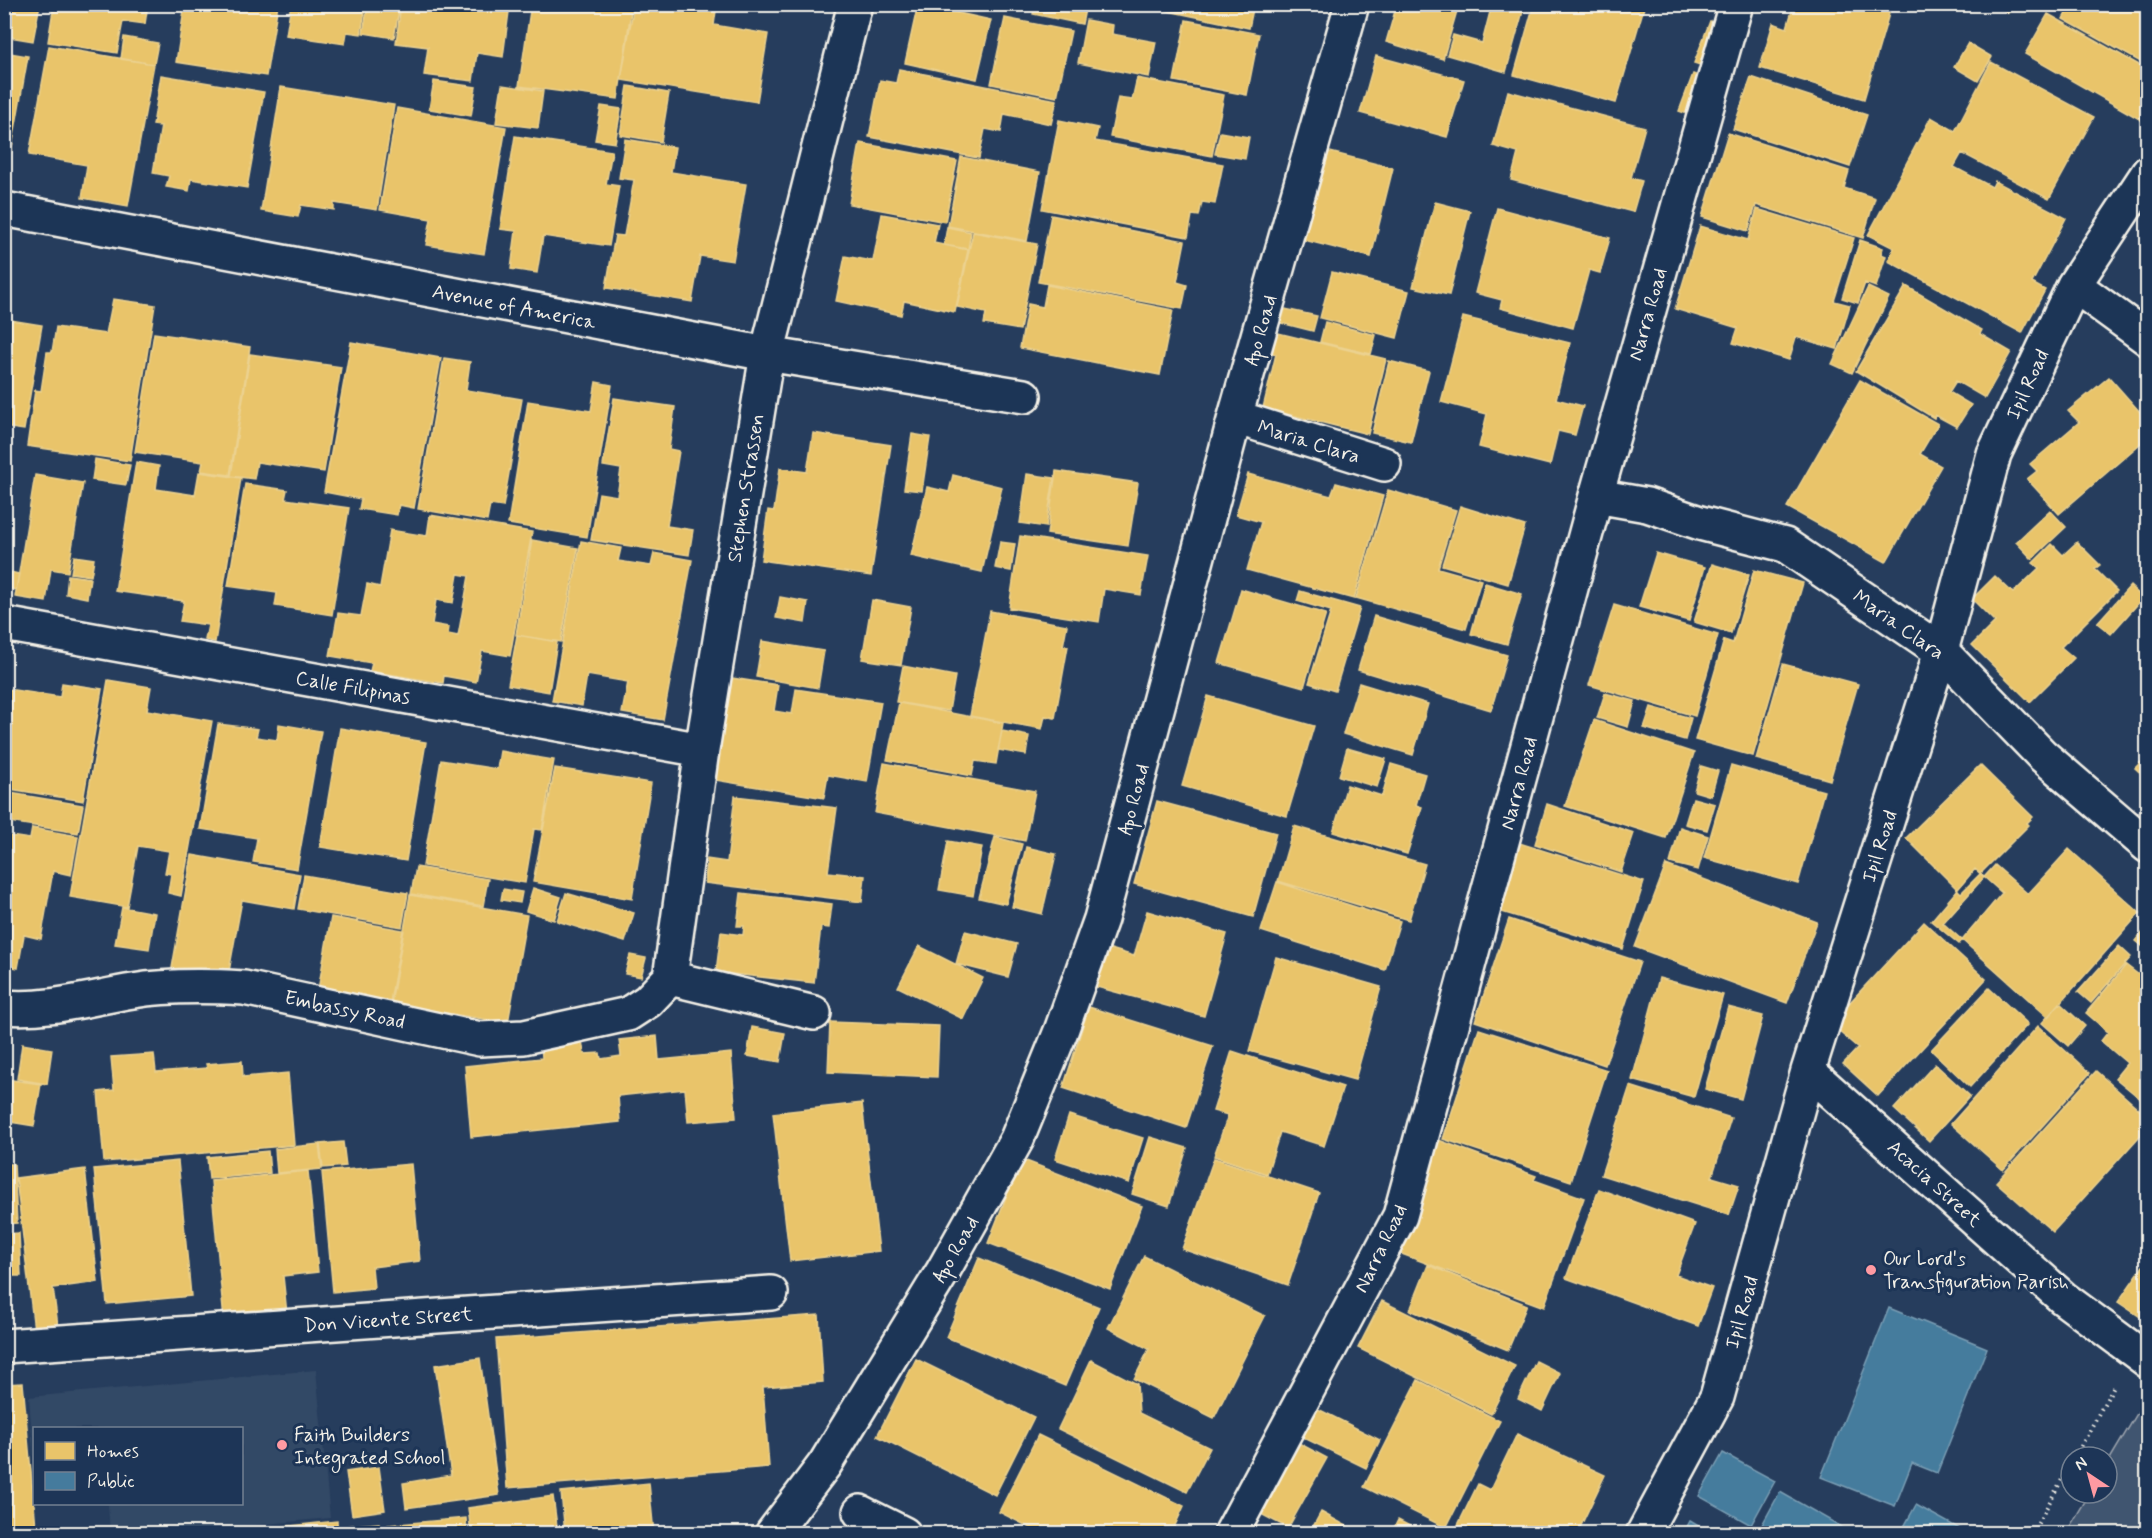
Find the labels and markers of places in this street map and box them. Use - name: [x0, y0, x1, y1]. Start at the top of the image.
- place label: Our Lord's Transfiguration Parish: [1883, 1246, 2069, 1296]
- marker: Our Lord's Transfiguration Parish: [1864, 1263, 1878, 1277]
- place label: Faith Builders Integrated School: [294, 1422, 445, 1473]
- marker: Faith Builders Integrated School: [275, 1438, 289, 1452]

